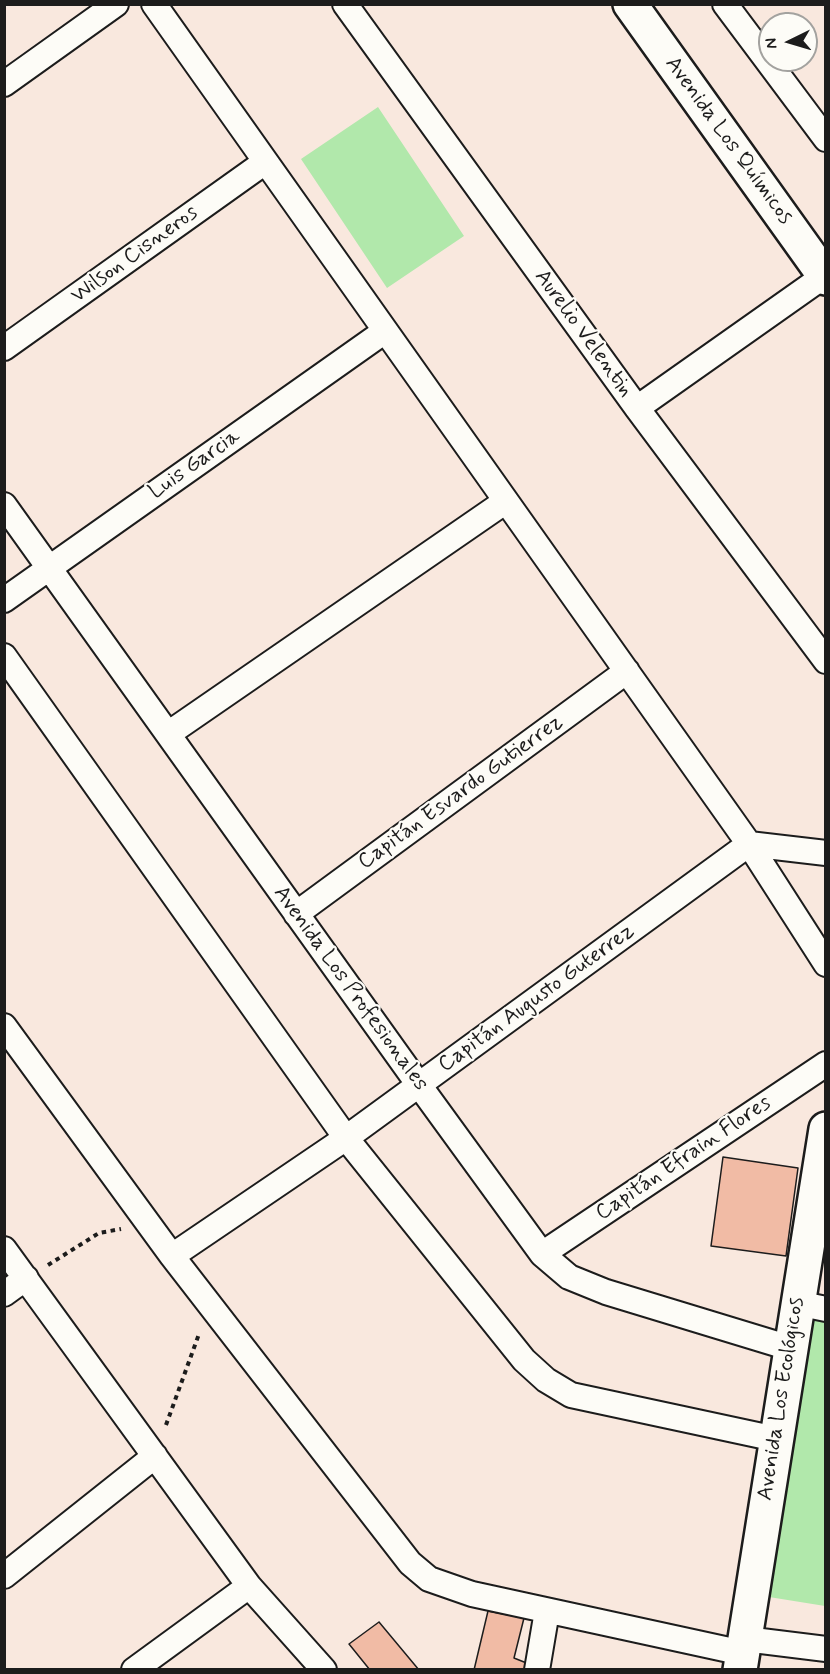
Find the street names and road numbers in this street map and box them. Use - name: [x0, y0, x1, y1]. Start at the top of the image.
- street label: Avenida Los Químicos: [658, 52, 798, 230]
- street label: Wilson Cisneros: [66, 200, 204, 310]
- street label: Aurelio Velentin: [528, 265, 638, 403]
- street label: Luis Garcia: [144, 424, 246, 506]
- street label: Capitán Esvardo Gutierrez: [353, 710, 569, 876]
- street label: Avenida Los Profesionales: [267, 881, 433, 1097]
- street label: Capitán Augusto Guterrez: [434, 919, 640, 1079]
- street label: Capitán Efrain Flores: [591, 1091, 777, 1227]
- street label: Avenida Los Ecológicos: [753, 1295, 811, 1503]

